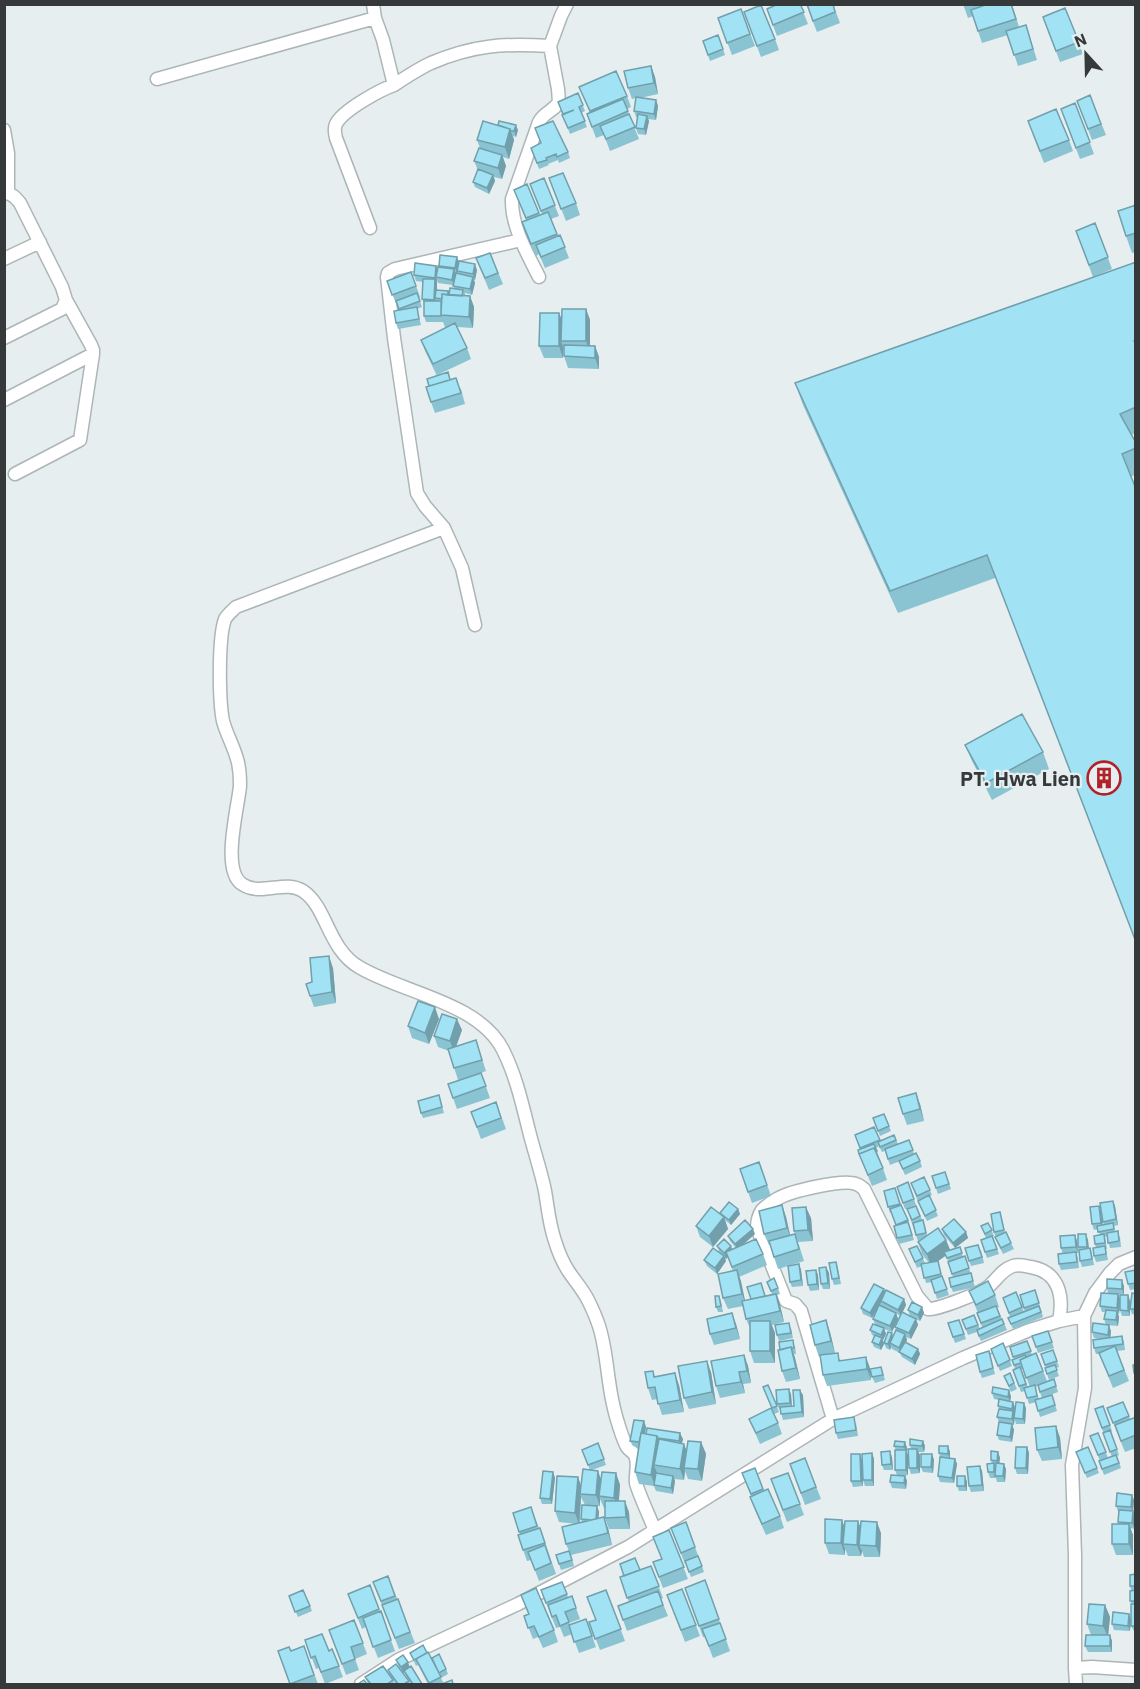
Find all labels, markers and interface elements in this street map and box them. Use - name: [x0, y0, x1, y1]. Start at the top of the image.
- north arrow: [1056, 24, 1116, 84]
- text: N: [1071, 29, 1090, 52]
- building icon: PT. Hwa Lien: [1086, 760, 1122, 796]
- place label: PT. Hwa Lien: [960, 765, 1081, 792]

